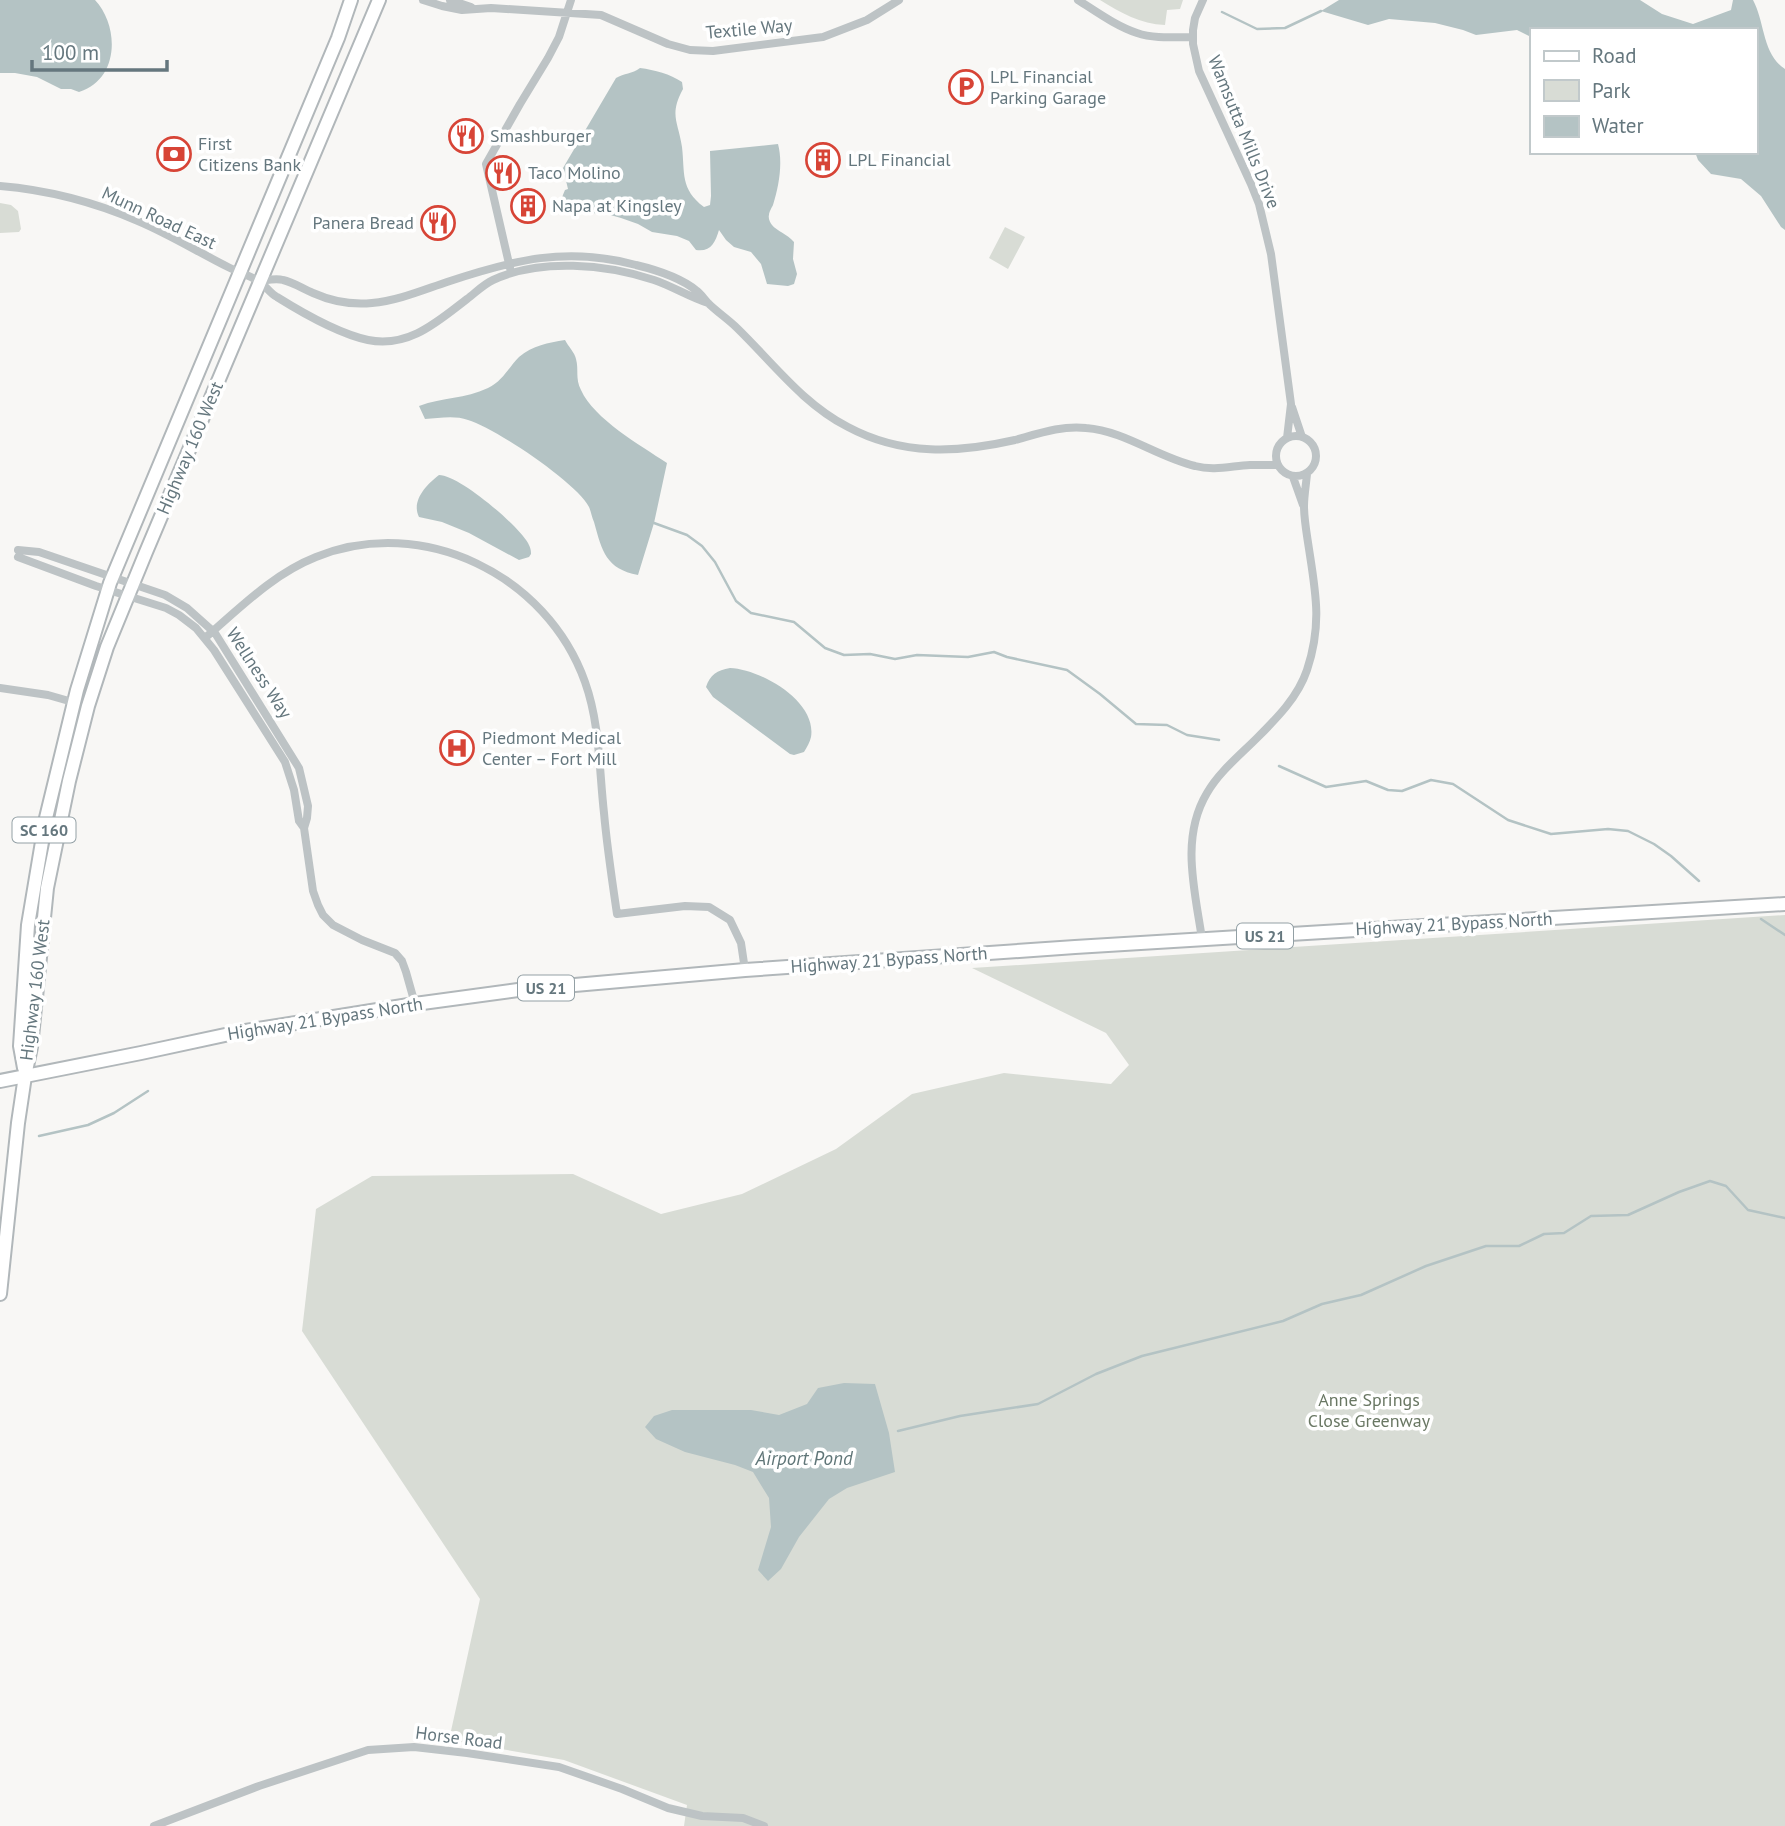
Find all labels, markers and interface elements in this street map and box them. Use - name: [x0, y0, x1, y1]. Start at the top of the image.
- street label: Textile Way: [705, 13, 794, 44]
- scale bar: [32, 28, 166, 72]
- legend: [1530, 28, 1757, 154]
- text: 100 m: [42, 39, 99, 66]
- text: Road: [1592, 42, 1636, 69]
- street label: Wamsutta Mills Drive: [1203, 52, 1286, 212]
- place label: LPL Financial Parking Garage: [990, 65, 1106, 109]
- parking icon: LPL Financial Parking Garage: [947, 68, 985, 106]
- text: Park: [1592, 77, 1631, 104]
- text: Water: [1592, 112, 1644, 139]
- restaurant icon: Smashburger: [447, 117, 485, 155]
- place label: Smashburger: [490, 124, 591, 147]
- place label: First Citizens Bank: [198, 132, 301, 176]
- bank icon: First Citizens Bank: [155, 135, 193, 173]
- building icon: LPL Financial: [804, 141, 842, 179]
- place label: LPL Financial: [848, 148, 951, 171]
- restaurant icon: Taco Molino: [484, 154, 522, 192]
- place label: Taco Molino: [528, 161, 621, 184]
- street label: Munn Road East: [98, 181, 220, 254]
- building icon: Napa at Kingsley: [509, 187, 547, 225]
- place label: Napa at Kingsley: [552, 194, 682, 217]
- restaurant icon: Panera Bread: [419, 204, 457, 242]
- place label: Panera Bread: [312, 211, 414, 234]
- street label: Highway 160 West: [151, 378, 228, 518]
- street label: Wellness Way: [221, 623, 298, 723]
- place label: Piedmont Medical Center – Fort Mill: [482, 726, 622, 770]
- hospital icon: Piedmont Medical Center – Fort Mill: [438, 729, 476, 767]
- road number: SC 160: [12, 818, 76, 842]
- street label: Highway 21 Bypass North: [1355, 907, 1553, 940]
- street label: Highway 160 West: [14, 918, 55, 1062]
- road number: US 21: [1237, 924, 1293, 948]
- street label: Highway 21 Bypass North: [790, 941, 988, 978]
- road number: US 21: [518, 976, 574, 1000]
- street label: Highway 21 Bypass North: [226, 992, 424, 1045]
- park label: Anne Springs Close Greenway: [1308, 1388, 1431, 1432]
- water label: Airport Pond: [754, 1446, 854, 1470]
- street label: Horse Road: [414, 1721, 504, 1754]

